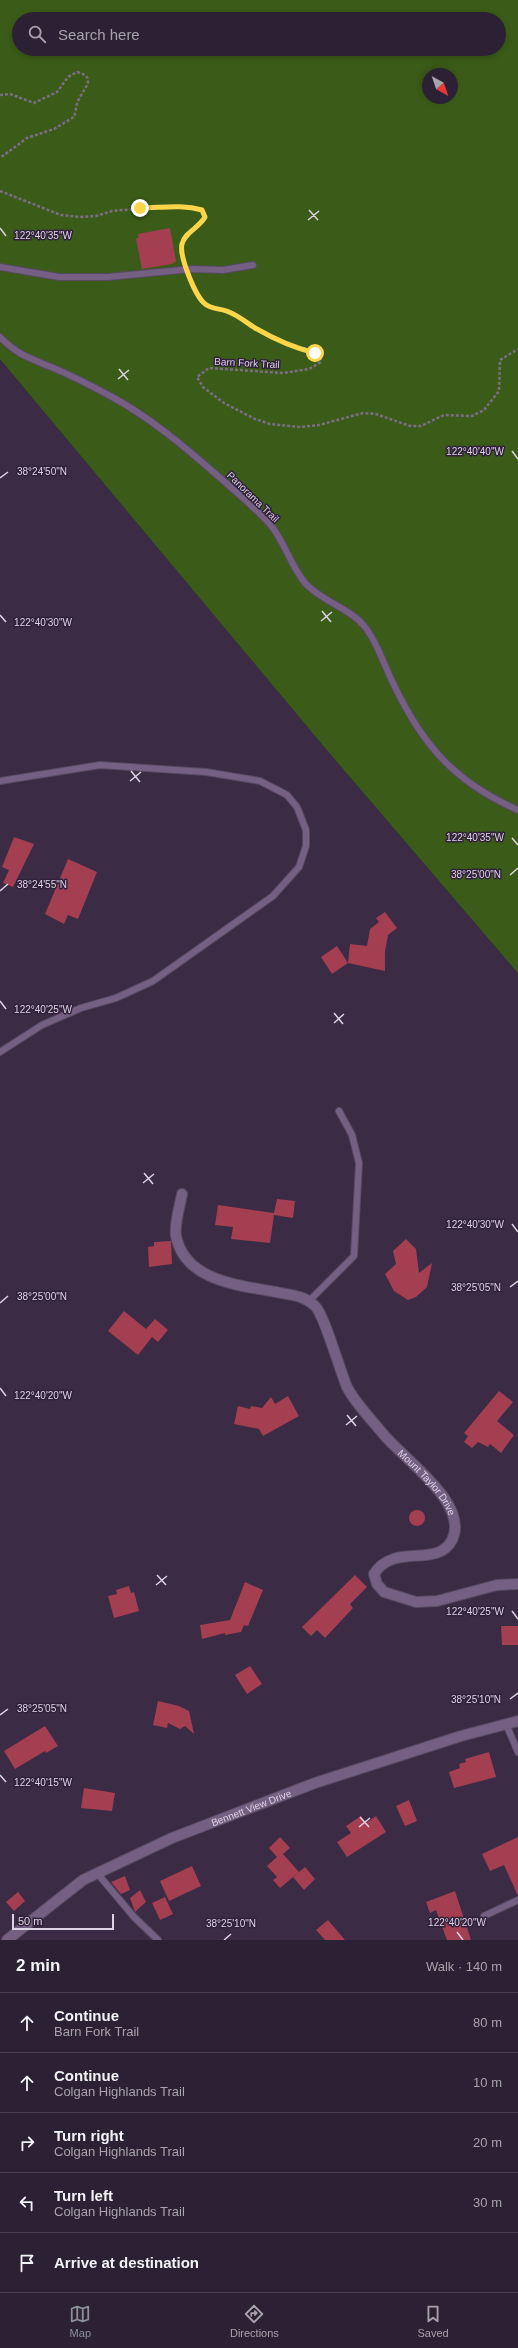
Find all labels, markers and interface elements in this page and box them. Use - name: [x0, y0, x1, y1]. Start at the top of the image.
- search box: [12, 12, 506, 56]
- icon: search: [26, 23, 48, 45]
- text: Search here: [58, 26, 140, 43]
- north arrow: [422, 68, 458, 104]
- route end: [131, 199, 149, 217]
- text: 122°40'35"W: [14, 230, 72, 241]
- route start: [306, 344, 324, 362]
- street label: Barn Fork Trail: [214, 356, 280, 370]
- text: 122°40'40"W: [446, 446, 504, 457]
- text: 38°24'50"N: [17, 466, 67, 477]
- street label: Panorama Trail: [225, 469, 281, 525]
- text: 122°40'30"W: [14, 617, 72, 628]
- text: 122°40'35"W: [446, 832, 504, 843]
- text: 38°25'00"N: [451, 869, 501, 880]
- text: 38°24'55"N: [17, 879, 67, 890]
- text: 122°40'25"W: [14, 1004, 72, 1015]
- text: 122°40'30"W: [446, 1219, 504, 1230]
- text: 38°25'05"N: [451, 1282, 501, 1293]
- text: 38°25'00"N: [17, 1291, 67, 1302]
- text: 122°40'20"W: [14, 1390, 72, 1401]
- street label: Mount Taylor Drive: [396, 1447, 458, 1517]
- text: 122°40'25"W: [446, 1606, 504, 1617]
- text: 38°25'10"N: [451, 1694, 501, 1705]
- text: 38°25'05"N: [17, 1703, 67, 1714]
- text: 122°40'15"W: [14, 1777, 72, 1788]
- street label: Bennett View Drive: [209, 1787, 293, 1828]
- scale bar: [12, 1912, 114, 1931]
- text: 50 m: [18, 1915, 42, 1927]
- text: 122°40'20"W: [428, 1917, 486, 1928]
- text: 38°25'10"N: [206, 1918, 256, 1929]
- text: 2 min: [16, 1956, 60, 1975]
- text: Walk · 140 m: [426, 1959, 502, 1974]
- text: Continue: [54, 2007, 119, 2024]
- icon: ahead: [16, 2012, 38, 2034]
- text: 80 m: [473, 2015, 502, 2030]
- text: Barn Fork Trail: [54, 2024, 139, 2039]
- text: Continue: [54, 2067, 119, 2084]
- icon: ahead: [16, 2072, 38, 2094]
- text: 10 m: [473, 2075, 502, 2090]
- text: Colgan Highlands Trail: [54, 2084, 185, 2099]
- text: Turn right: [54, 2127, 124, 2144]
- icon: right: [16, 2132, 38, 2154]
- text: 20 m: [473, 2135, 502, 2150]
- text: Colgan Highlands Trail: [54, 2144, 185, 2159]
- text: Turn left: [54, 2187, 113, 2204]
- icon: left: [16, 2192, 38, 2214]
- text: 30 m: [473, 2195, 502, 2210]
- text: Colgan Highlands Trail: [54, 2204, 185, 2219]
- icon: arrive: [16, 2252, 38, 2274]
- text: Arrive at destination: [54, 2254, 199, 2271]
- tab: Map: [69, 2303, 91, 2339]
- tab: Directions: [230, 2303, 279, 2339]
- tab: Saved: [417, 2303, 449, 2339]

